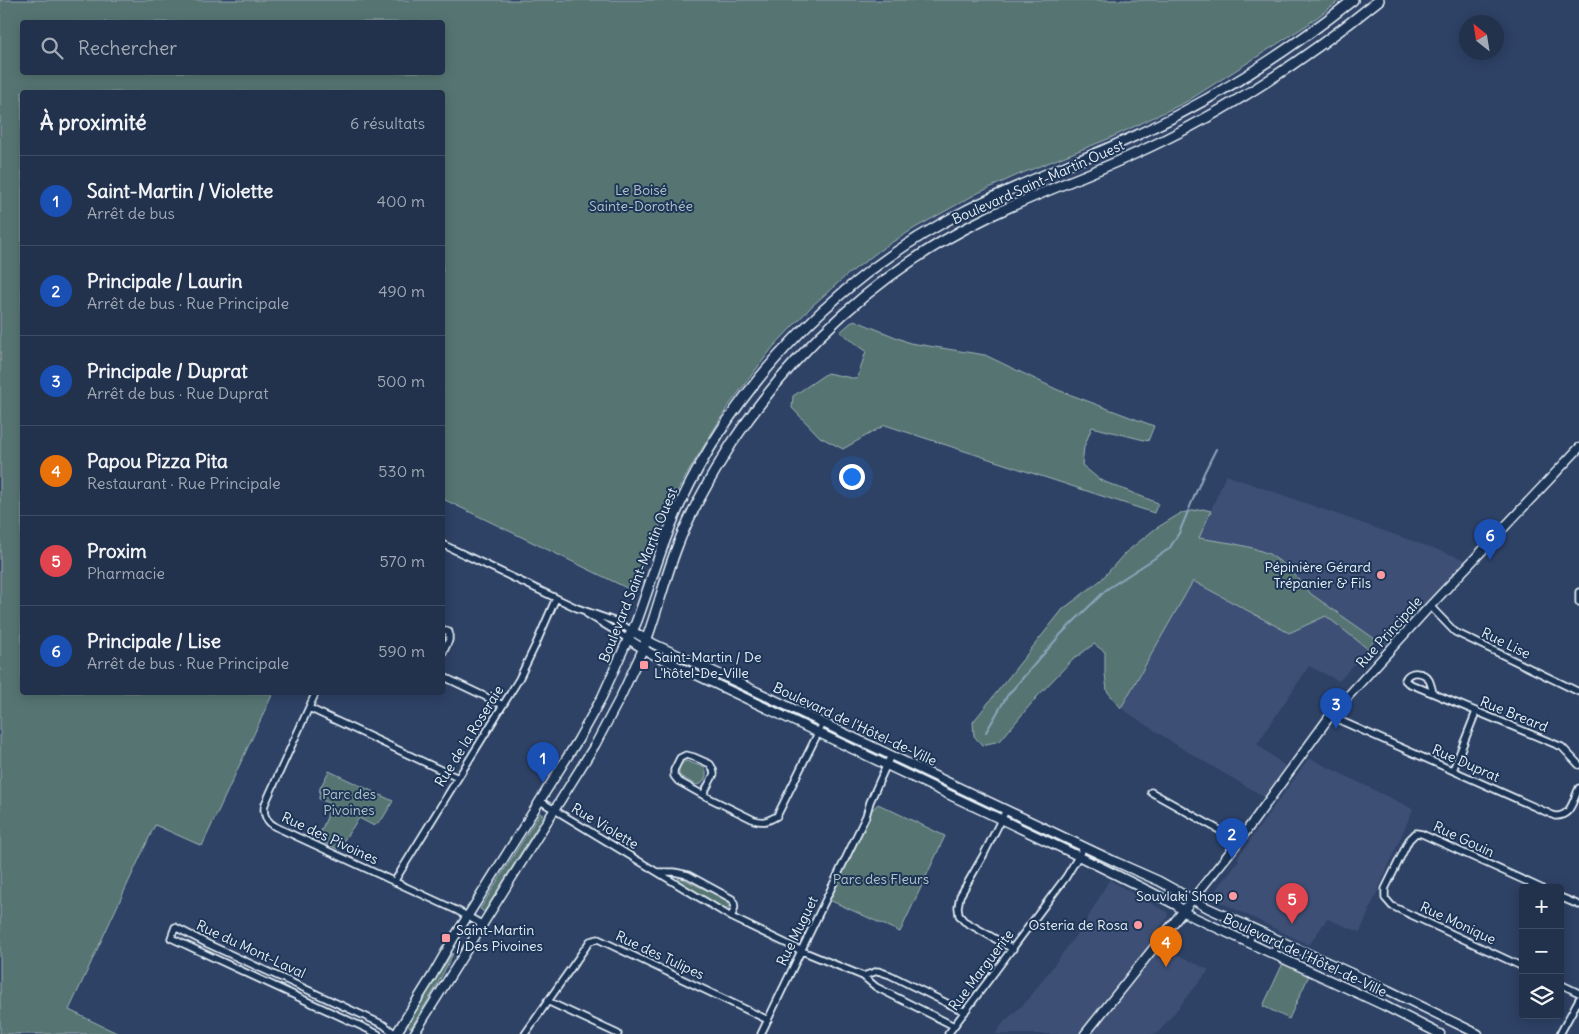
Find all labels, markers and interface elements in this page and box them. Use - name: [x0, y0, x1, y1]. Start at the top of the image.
- north arrow: [1459, 15, 1504, 60]
- search box: [20, 20, 445, 75]
- icon: search: [38, 34, 66, 62]
- text: Rechercher: [78, 36, 177, 60]
- text: À proximité: [40, 109, 147, 136]
- text: 6 résultats: [350, 113, 425, 133]
- street label: Boulevard Saint-Martin Ouest: [949, 136, 1127, 228]
- text: Saint-Martin / Violette: [87, 179, 273, 203]
- park label: Le Boisé Sainte-Dorothée: [589, 181, 693, 215]
- text: 1: [53, 191, 59, 211]
- text: 400 m: [377, 191, 425, 211]
- text: Arrêt de bus: [87, 203, 175, 223]
- text: Principale / Laurin: [87, 269, 243, 293]
- text: 2: [52, 281, 60, 301]
- text: 490 m: [378, 281, 425, 301]
- text: Arrêt de bus · Rue Principale: [87, 293, 289, 313]
- text: Principale / Duprat: [87, 359, 248, 383]
- text: 3: [51, 371, 61, 391]
- text: 500 m: [377, 371, 425, 391]
- text: Arrêt de bus · Rue Duprat: [87, 383, 269, 403]
- text: Papou Pizza Pita: [87, 449, 228, 473]
- text: 4: [51, 461, 61, 481]
- text: 530 m: [378, 461, 425, 481]
- your location: [839, 464, 865, 490]
- text: Restaurant · Rue Principale: [87, 473, 281, 493]
- street label: Boulevard Saint-Martin Ouest: [595, 485, 681, 665]
- pin: 6: [1474, 519, 1506, 560]
- text: Proxim: [87, 539, 147, 563]
- text: 5: [51, 551, 61, 571]
- text: 570 m: [380, 551, 425, 571]
- place label: Pépinière Gérard Trépanier & Fils: [1265, 558, 1371, 592]
- text: Pharmacie: [87, 563, 165, 583]
- marker: Pépinière Gérard Trépanier & Fils: [1375, 569, 1387, 581]
- street label: Rue Principale: [1352, 593, 1426, 671]
- street label: Rue Lise: [1478, 623, 1534, 663]
- text: Principale / Lise: [87, 629, 221, 653]
- text: 6: [51, 641, 61, 661]
- text: 590 m: [378, 641, 425, 661]
- place label: Saint-Martin / De L'hôtel-De-Ville: [654, 648, 761, 682]
- text: Arrêt de bus · Rue Principale: [87, 653, 289, 673]
- marker: Saint-Martin / De L'hôtel-De-Ville: [638, 659, 650, 671]
- street label: Boulevard de l'Hôtel-de-Ville: [770, 678, 940, 770]
- street label: Rue de la Roseraie: [431, 682, 507, 790]
- pin: 3: [1320, 688, 1352, 729]
- street label: Rue Breard: [1477, 692, 1551, 736]
- street label: Rue Duprat: [1429, 740, 1503, 786]
- pin: 1: [527, 742, 559, 783]
- park label: Parc des Pivoines: [322, 785, 376, 819]
- street label: Rue Violette: [568, 799, 642, 853]
- street label: Rue des Pivoines: [279, 808, 381, 868]
- street label: Rue Gouin: [1431, 817, 1497, 861]
- pin: 2: [1216, 818, 1248, 859]
- park label: Parc des Fleurs: [833, 870, 929, 888]
- pin: 5: [1276, 883, 1308, 924]
- map controls: [1519, 884, 1564, 1019]
- button: +: [1519, 884, 1564, 929]
- place label: Souvlaki Shop: [1136, 887, 1223, 905]
- marker: Souvlaki Shop: [1227, 890, 1239, 902]
- street label: Rue Muguet: [772, 893, 822, 969]
- street label: Rue Monique: [1417, 898, 1499, 948]
- street label: Boulevard de l'Hôtel-de-Ville: [1220, 909, 1390, 1001]
- street label: Rue du Mont-Laval: [194, 916, 308, 982]
- place label: Osteria de Rosa: [1028, 916, 1128, 934]
- marker: Osteria de Rosa: [1132, 919, 1144, 931]
- place label: Saint-Martin / Des Pivoines: [456, 921, 543, 955]
- street label: Rue Marguerite: [945, 926, 1017, 1014]
- pin: 4: [1150, 926, 1182, 967]
- street label: Rue des Tulipes: [613, 927, 707, 983]
- button: −: [1519, 929, 1564, 974]
- marker: Saint-Martin / Des Pivoines: [440, 932, 452, 944]
- button: layers: [1519, 974, 1564, 1019]

